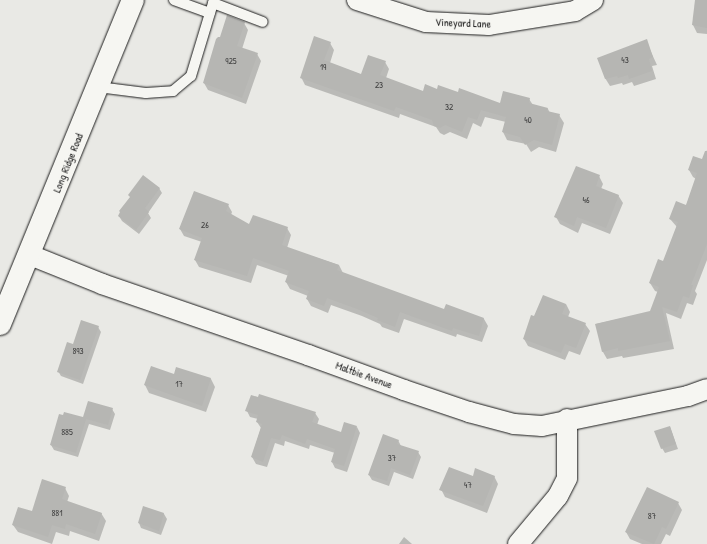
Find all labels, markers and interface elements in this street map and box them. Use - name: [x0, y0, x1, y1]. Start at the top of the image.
- street label: Vineyard Lane: [435, 15, 491, 31]
- house number: 43: [621, 55, 629, 65]
- house number: 925: [225, 56, 237, 66]
- house number: 19: [320, 62, 326, 72]
- house number: 23: [375, 80, 383, 90]
- house number: 32: [445, 102, 453, 112]
- house number: 40: [524, 115, 532, 125]
- street label: Long Ridge Road: [50, 132, 86, 194]
- house number: 46: [583, 195, 589, 205]
- house number: 26: [201, 220, 209, 230]
- house number: 893: [72, 346, 84, 356]
- street label: Maltbie Avenue: [334, 359, 394, 391]
- house number: 17: [175, 379, 183, 389]
- house number: 885: [61, 427, 73, 437]
- house number: 37: [388, 453, 396, 463]
- house number: 47: [464, 480, 472, 490]
- house number: 881: [51, 508, 63, 518]
- house number: 87: [648, 511, 656, 521]

